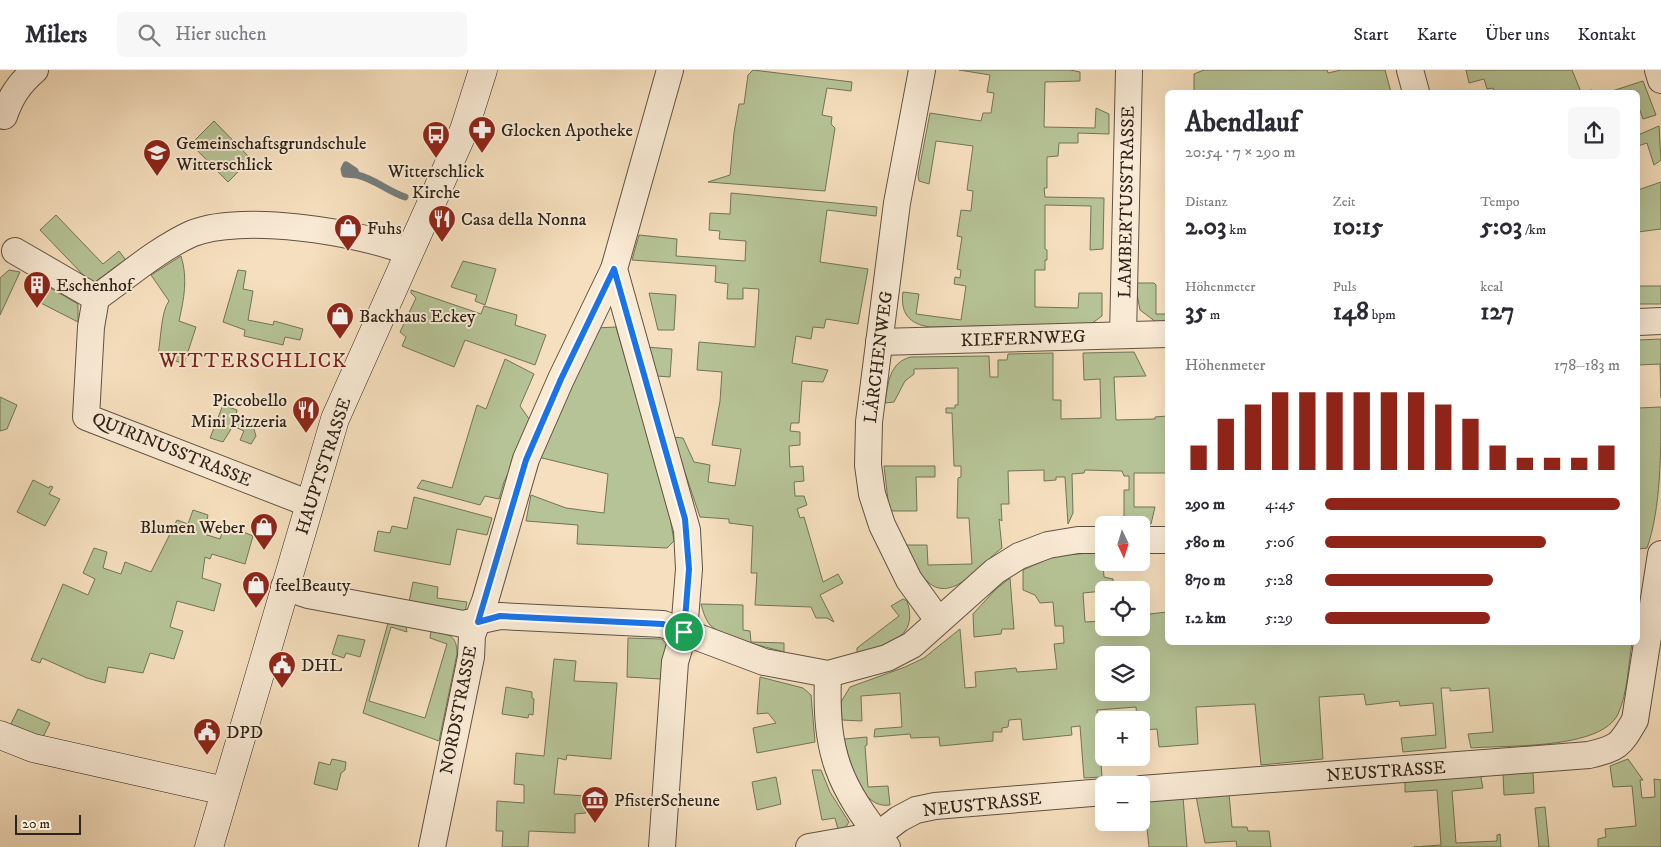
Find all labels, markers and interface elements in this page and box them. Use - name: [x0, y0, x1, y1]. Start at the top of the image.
- search box: [117, 12, 467, 57]
- text: Milers: [25, 20, 87, 50]
- icon: search: [135, 21, 163, 49]
- text: Hier suchen: [175, 23, 266, 46]
- text: Start: [1353, 24, 1389, 46]
- text: Karte: [1417, 24, 1457, 46]
- text: Über uns: [1485, 24, 1549, 46]
- text: Kontakt: [1577, 24, 1636, 46]
- street label: LAMBERTUSSTRASSE: [1114, 105, 1140, 298]
- text: Abendlauf: [1185, 105, 1299, 140]
- button: share: [1568, 107, 1620, 159]
- pharmacy icon: Glocken Apotheke: [467, 115, 497, 154]
- bus stop icon: Witterschlick Kirche: [421, 120, 451, 159]
- place label: Glocken Apotheke: [501, 120, 633, 142]
- place label: Gemeinschaftsgrundschule Witterschlick: [175, 133, 366, 176]
- school or university icon: Gemeinschaftsgrundschule Witterschlick: [142, 138, 172, 177]
- text: 20:54 · 7 × 290 m: [1185, 142, 1295, 162]
- place label: Witterschlick Kirche: [387, 161, 484, 204]
- text: Distanz: [1185, 193, 1228, 211]
- text: Zeit: [1333, 193, 1356, 211]
- text: Tempo: [1480, 193, 1520, 211]
- restaurant icon: Casa della Nonna: [427, 204, 457, 243]
- place label: Casa della Nonna: [461, 209, 587, 231]
- text: 2.03: [1185, 211, 1226, 242]
- text: 10:15: [1333, 211, 1383, 242]
- text: 5:03: [1480, 211, 1522, 242]
- shop icon: Fuhs: [333, 213, 363, 252]
- place label: Fuhs: [367, 218, 402, 240]
- text: km: [1226, 221, 1247, 239]
- text: /km: [1522, 221, 1546, 239]
- building icon: Eschenhof: [22, 270, 52, 309]
- place label: Eschenhof: [56, 275, 136, 297]
- text: Höhenmeter: [1185, 278, 1255, 296]
- text: Puls: [1333, 278, 1356, 296]
- text: kcal: [1480, 278, 1503, 296]
- street label: LÄRCHENWEG: [860, 289, 898, 424]
- text: 35: [1185, 296, 1207, 327]
- text: 148: [1333, 296, 1369, 327]
- text: 127: [1480, 296, 1514, 327]
- shop icon: Backhaus Eckey: [325, 301, 355, 340]
- place label: Backhaus Eckey: [359, 306, 476, 328]
- text: m: [1207, 306, 1220, 324]
- text: bpm: [1369, 306, 1396, 324]
- street label: KIEFERNWEG: [960, 326, 1086, 352]
- district label: WITTERSCHLICK: [158, 349, 347, 374]
- text: Höhenmeter: [1185, 355, 1266, 375]
- text: 178–183 m: [1554, 355, 1620, 375]
- place label: Piccobello Mini Pizzeria: [191, 390, 287, 433]
- street label: HAUPTSTRASSE: [291, 395, 357, 538]
- restaurant icon: Piccobello Mini Pizzeria: [291, 395, 321, 434]
- street label: QUIRINUSSTRASSE: [89, 408, 255, 492]
- text: 290 m: [1185, 494, 1225, 514]
- text: 4:45: [1265, 494, 1295, 514]
- shop icon: Blumen Weber: [249, 512, 279, 551]
- north arrow: [1095, 516, 1150, 571]
- map controls: [1095, 516, 1150, 831]
- place label: Blumen Weber: [140, 517, 245, 539]
- text: 580 m: [1185, 532, 1225, 552]
- text: 5:06: [1265, 532, 1294, 552]
- shop icon: feelBeauty: [241, 570, 271, 609]
- text: 870 m: [1185, 570, 1226, 590]
- text: 5:28: [1265, 570, 1293, 590]
- place label: feelBeauty: [275, 575, 351, 597]
- button: locate: [1095, 581, 1150, 636]
- text: 1.2 km: [1185, 608, 1226, 628]
- text: 5:29: [1265, 608, 1293, 628]
- pin: [663, 611, 705, 653]
- icon: arrive: [670, 618, 698, 646]
- street label: NORDSTRASSE: [436, 644, 482, 776]
- button: layers: [1095, 646, 1150, 701]
- public building icon: DHL: [267, 650, 297, 689]
- place label: DHL: [301, 655, 342, 677]
- button: +: [1095, 711, 1150, 766]
- public building icon: DPD: [192, 717, 222, 756]
- place label: DPD: [226, 722, 263, 744]
- street label: NEUSTRASSE: [1326, 757, 1447, 787]
- button: −: [1095, 776, 1150, 831]
- museum icon: PfisterScheune: [580, 785, 610, 824]
- street label: NEUSTRASSE: [922, 788, 1043, 822]
- place label: PfisterScheune: [614, 790, 720, 812]
- scale bar: [15, 812, 81, 835]
- text: 20 m: [22, 815, 50, 833]

